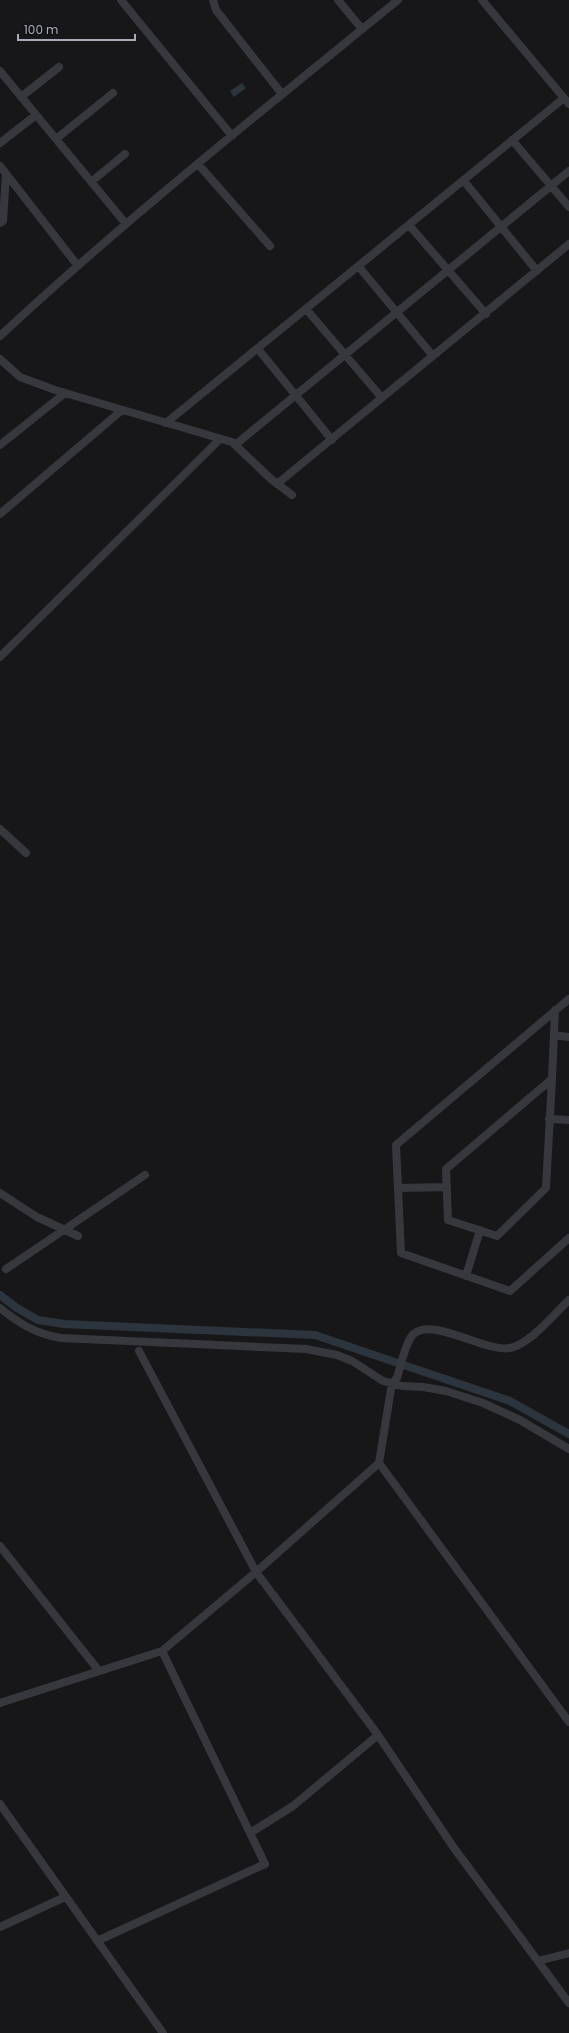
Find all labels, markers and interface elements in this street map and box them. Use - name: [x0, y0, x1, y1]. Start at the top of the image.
- scale bar: [18, 16, 135, 42]
- text: 100 m: [24, 21, 58, 38]

